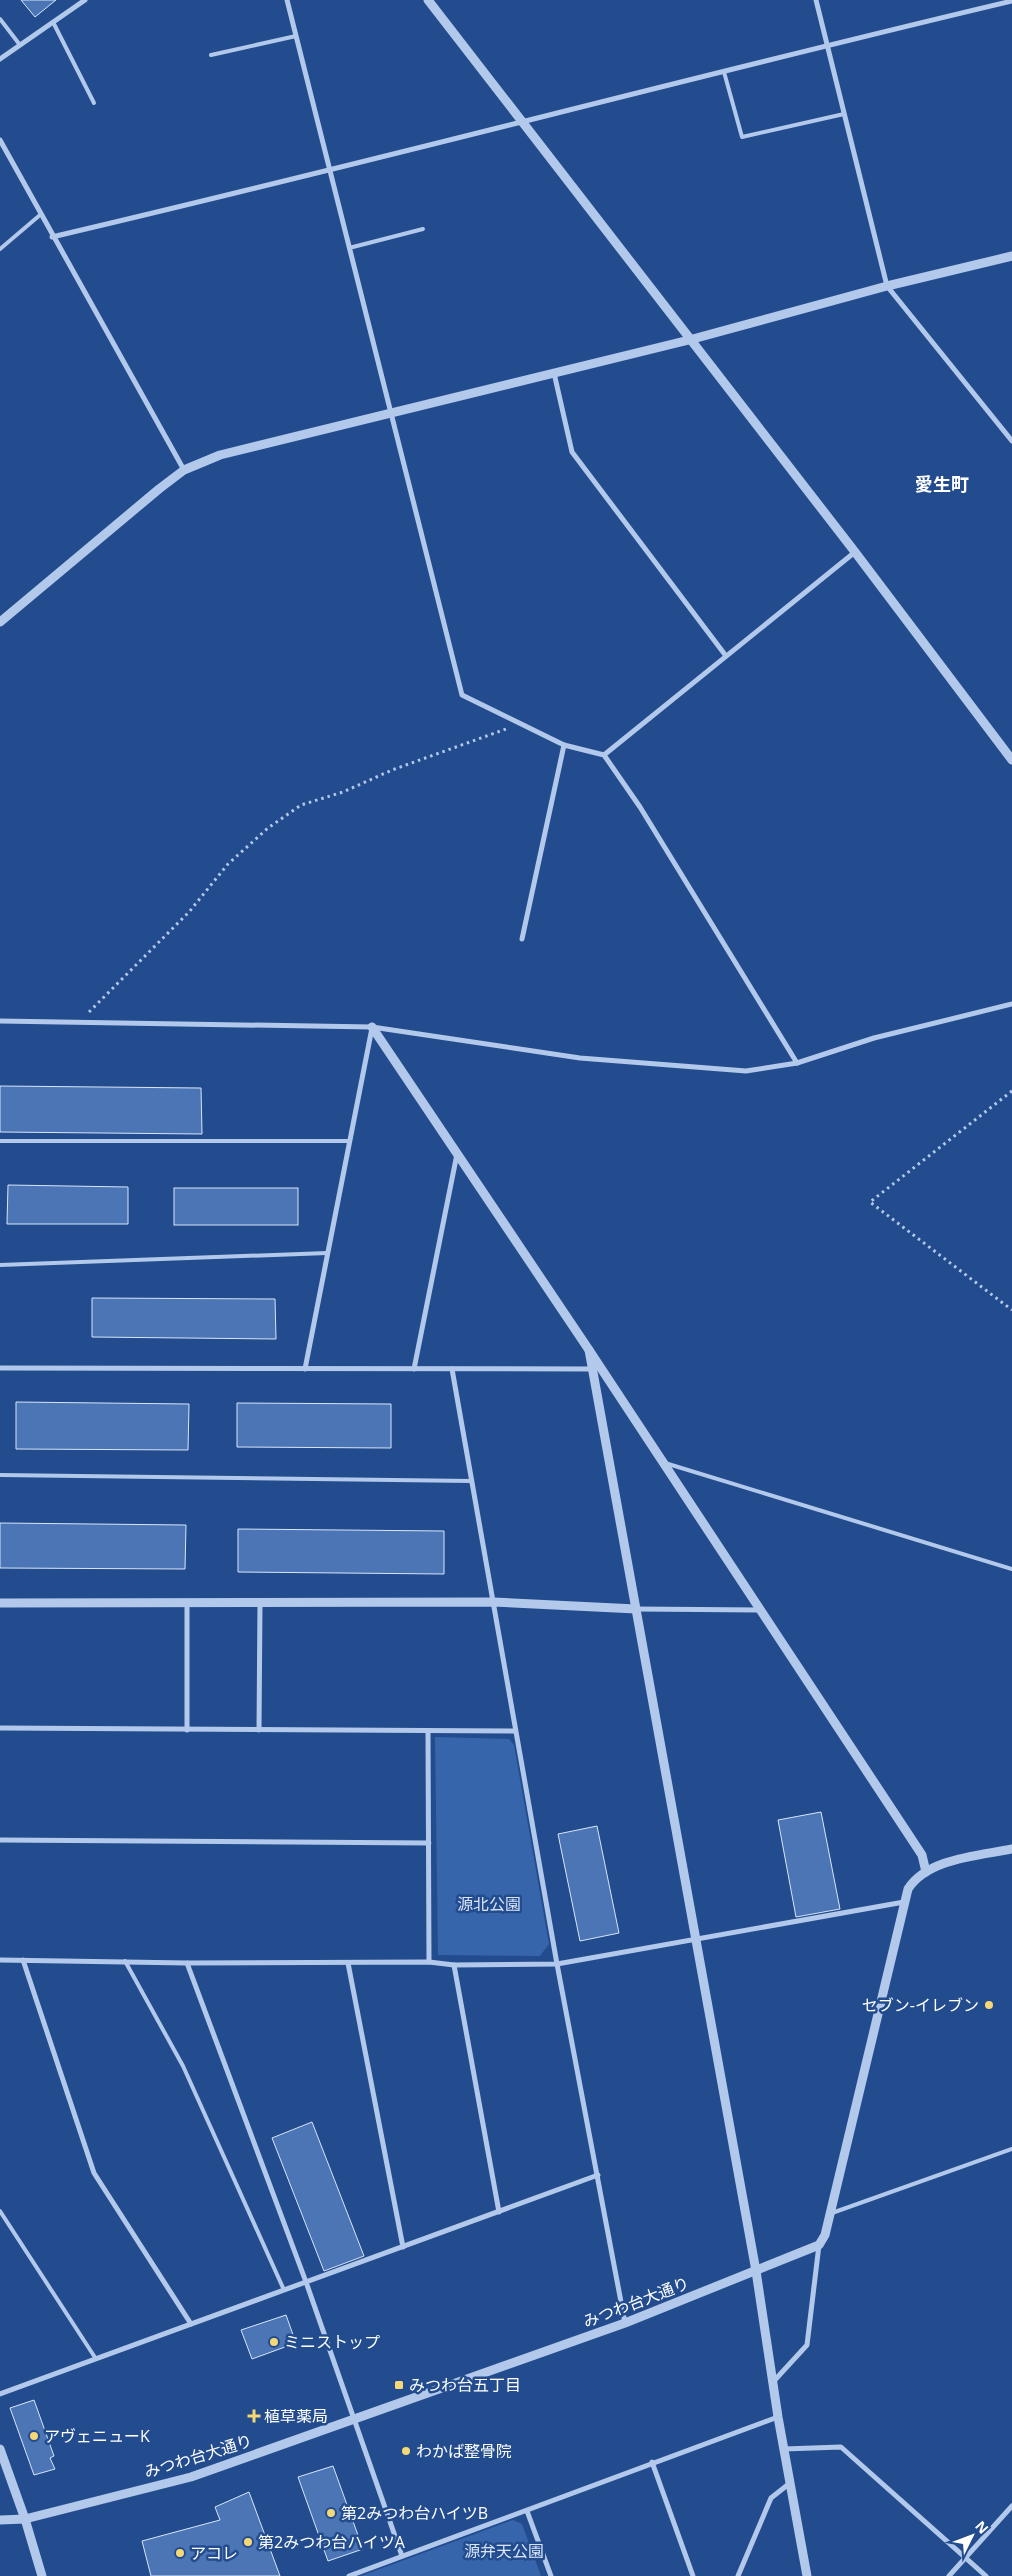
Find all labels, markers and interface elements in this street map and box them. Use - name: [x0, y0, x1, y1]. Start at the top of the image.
- district label: 愛生町: [915, 472, 969, 496]
- park label: 源北公園: [457, 1893, 521, 1915]
- place label: セブン-イレブン: [862, 1994, 979, 2016]
- marker: セブン-イレブン: [983, 1999, 995, 2011]
- street label: みつわ台大通り: [580, 2272, 692, 2332]
- place label: ミニストップ: [284, 2331, 380, 2353]
- marker: ミニストップ: [268, 2336, 280, 2348]
- place label: みつわ台五丁目: [409, 2374, 521, 2396]
- marker: みつわ台五丁目: [393, 2379, 405, 2391]
- place label: 植草薬局: [264, 2405, 328, 2427]
- marker: 植草薬局: [248, 2410, 260, 2422]
- place label: アヴェニューK: [44, 2425, 150, 2447]
- street label: みつわ台大通り: [141, 2429, 255, 2483]
- marker: アヴェニューK: [28, 2430, 40, 2442]
- place label: わかば整骨院: [416, 2440, 512, 2462]
- marker: わかば整骨院: [400, 2445, 412, 2457]
- place label: 第2みつわ台ハイツB: [341, 2502, 488, 2524]
- marker: 第2みつわ台ハイツB: [325, 2507, 337, 2519]
- north arrow: [947, 2511, 997, 2561]
- text: N: [971, 2516, 993, 2538]
- place label: 第2みつわ台ハイツA: [258, 2531, 406, 2553]
- marker: 第2みつわ台ハイツA: [242, 2536, 254, 2548]
- park label: 源弁天公園: [464, 2540, 544, 2562]
- place label: アコレ: [190, 2542, 238, 2564]
- marker: アコレ: [174, 2547, 186, 2559]

